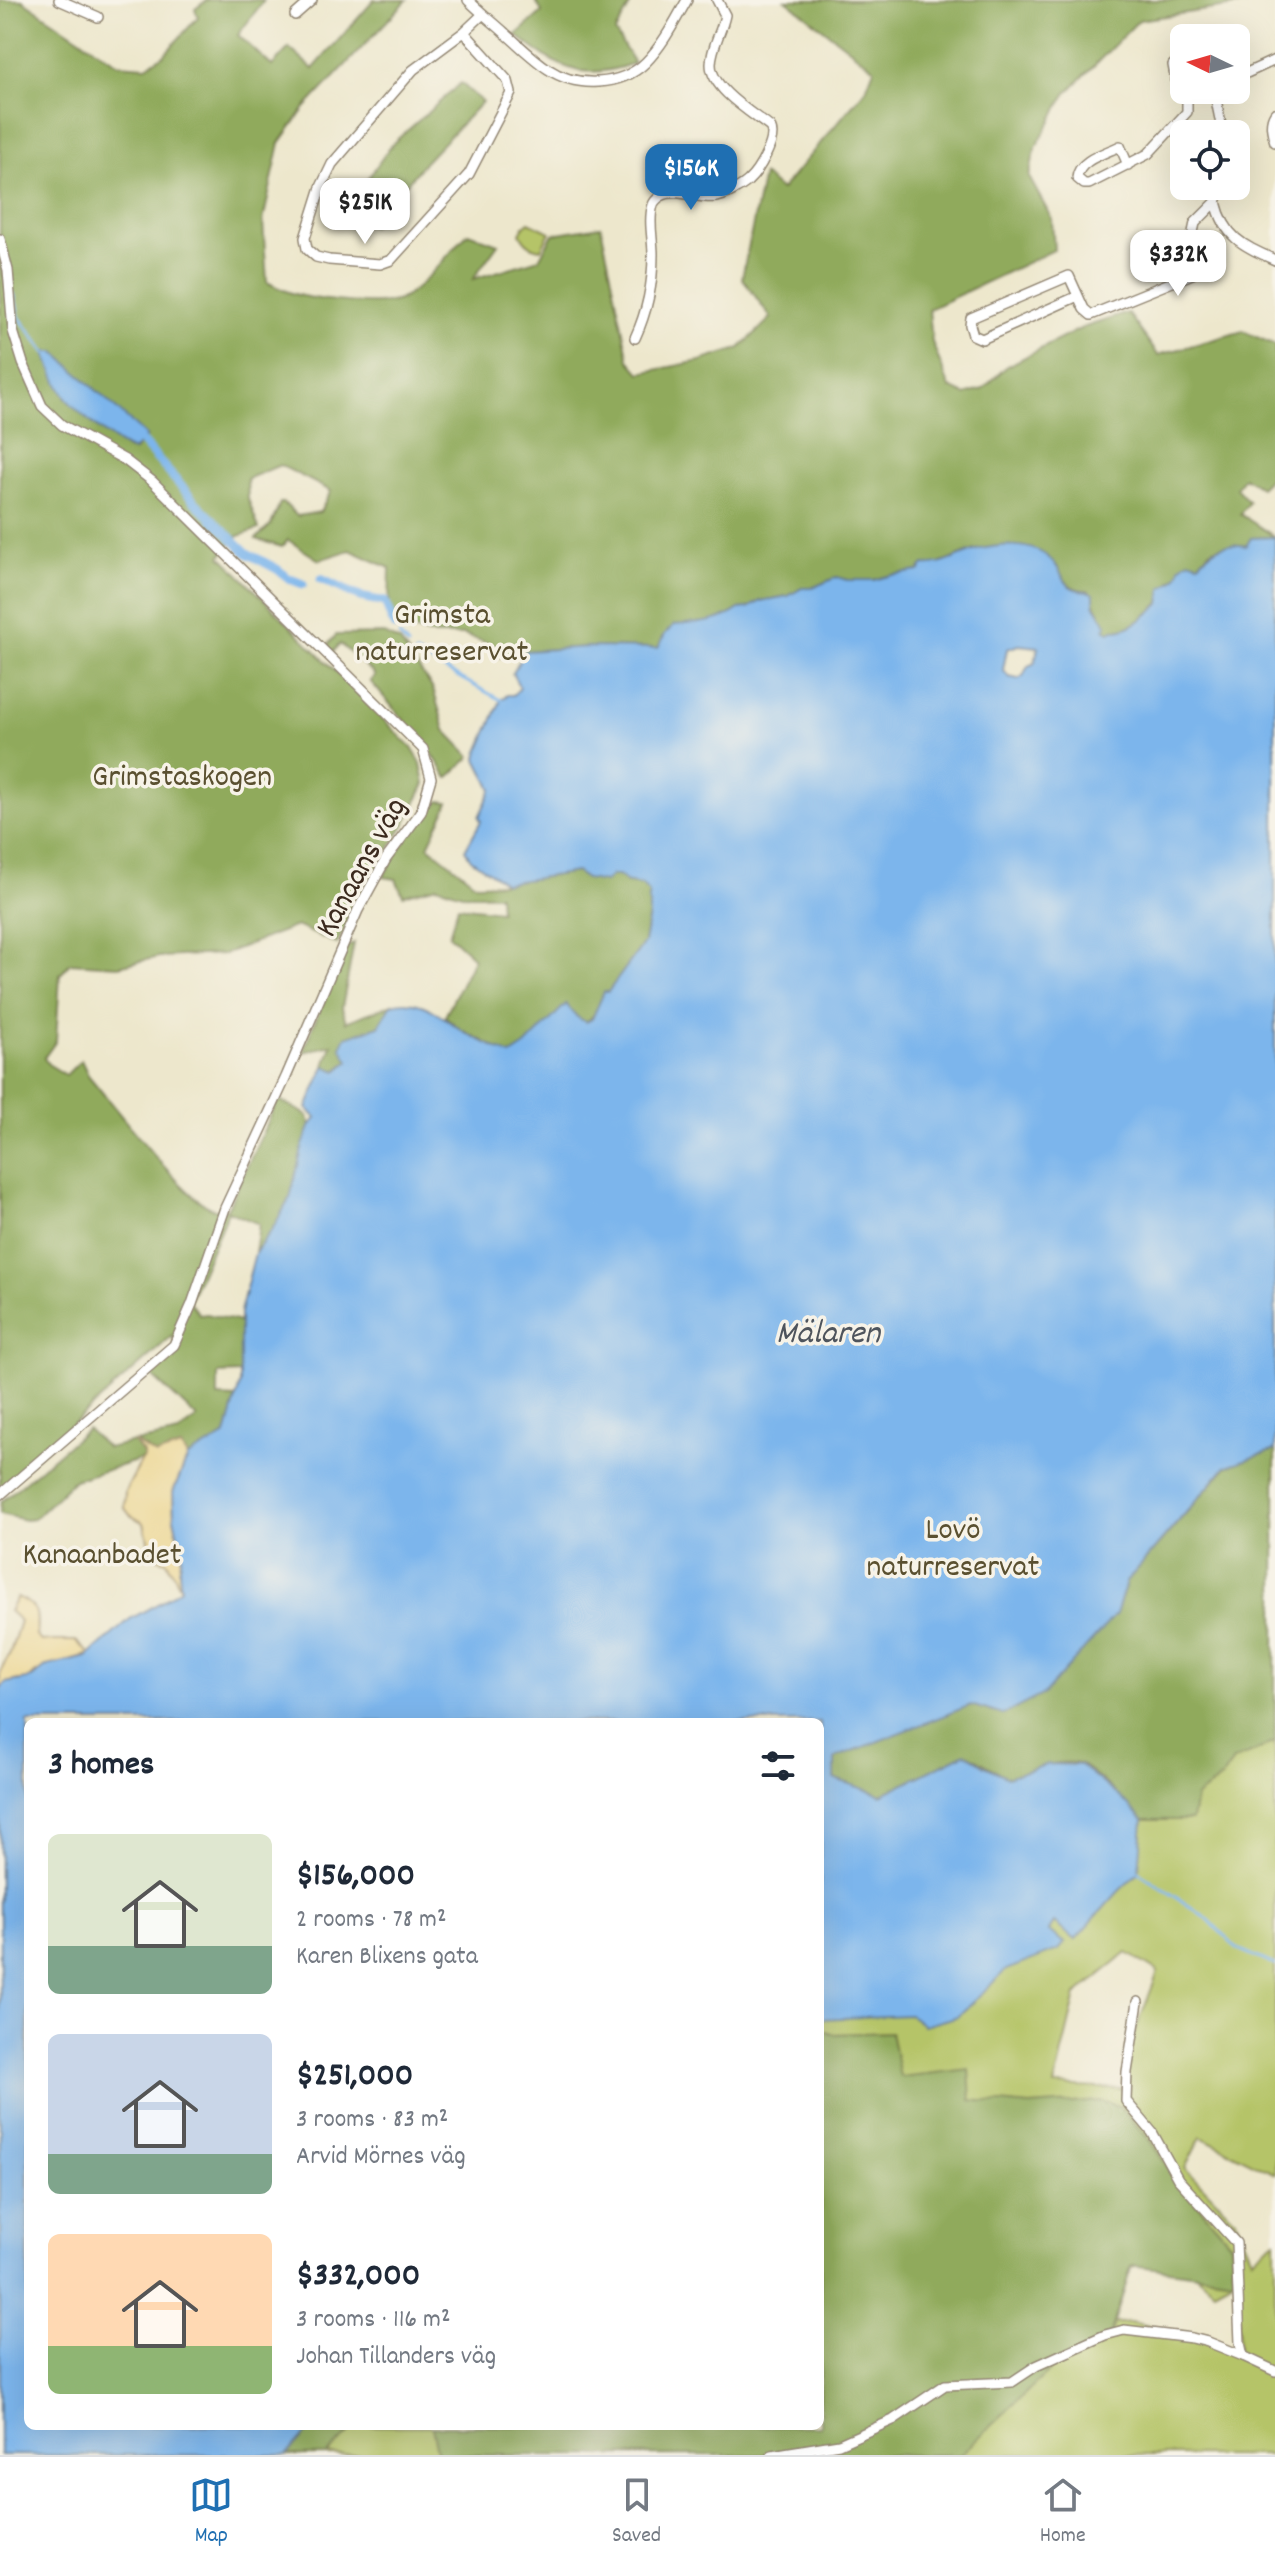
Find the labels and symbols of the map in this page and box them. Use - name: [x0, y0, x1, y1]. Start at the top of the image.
- north arrow: [1170, 24, 1250, 104]
- pin: $156K: [635, 144, 747, 212]
- pin: $251K: [309, 178, 421, 246]
- pin: $332K: [1122, 230, 1234, 298]
- park label: Grimsta naturreservat: [356, 594, 529, 677]
- park label: Grimstaskogen: [92, 756, 272, 802]
- street label: Kanaans väg: [306, 790, 421, 947]
- water label: Mälaren: [776, 1311, 881, 1360]
- park label: Lovö naturreservat: [867, 1509, 1040, 1592]
- park label: Kanaanbadet: [22, 1534, 182, 1580]

